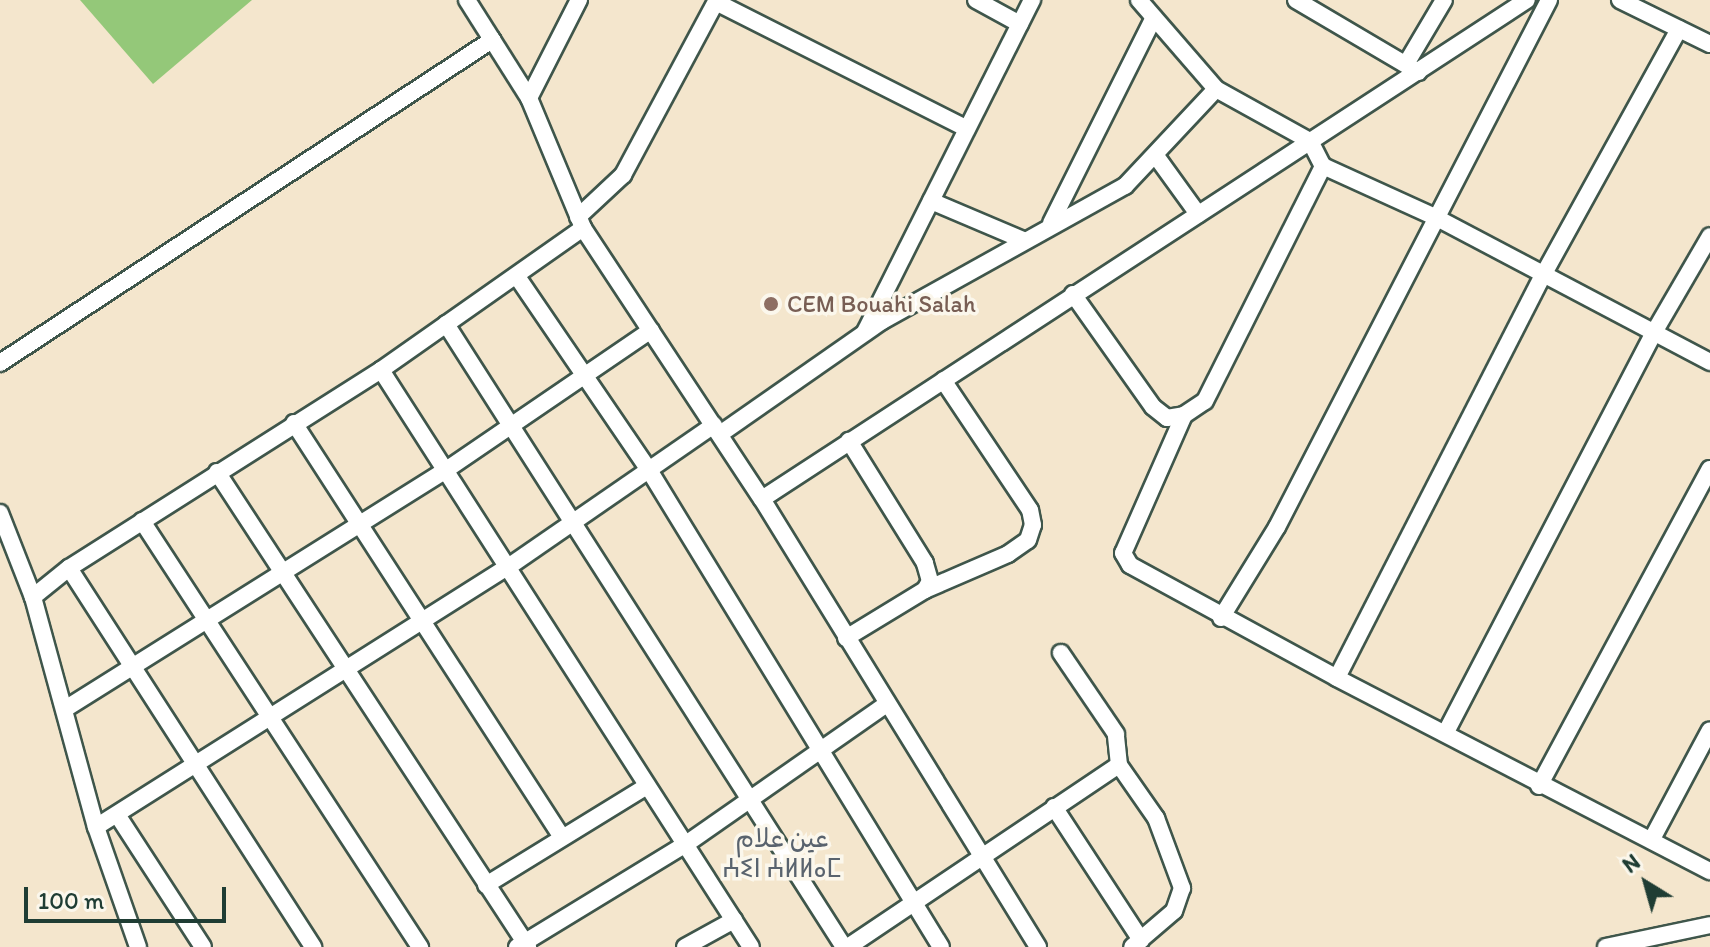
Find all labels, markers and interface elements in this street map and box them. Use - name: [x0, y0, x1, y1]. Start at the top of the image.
- place label: CEM Bouahi Salah: [787, 290, 975, 318]
- marker: CEM Bouahi Salah: [762, 295, 780, 313]
- district label: عين علام ⵄⵉⵏ ⵄⵍⵍⴰⵎ: [722, 823, 842, 884]
- north arrow: [1606, 843, 1686, 923]
- text: N: [1617, 848, 1645, 879]
- scale bar: [28, 871, 230, 921]
- text: 100 m: [38, 886, 104, 915]

